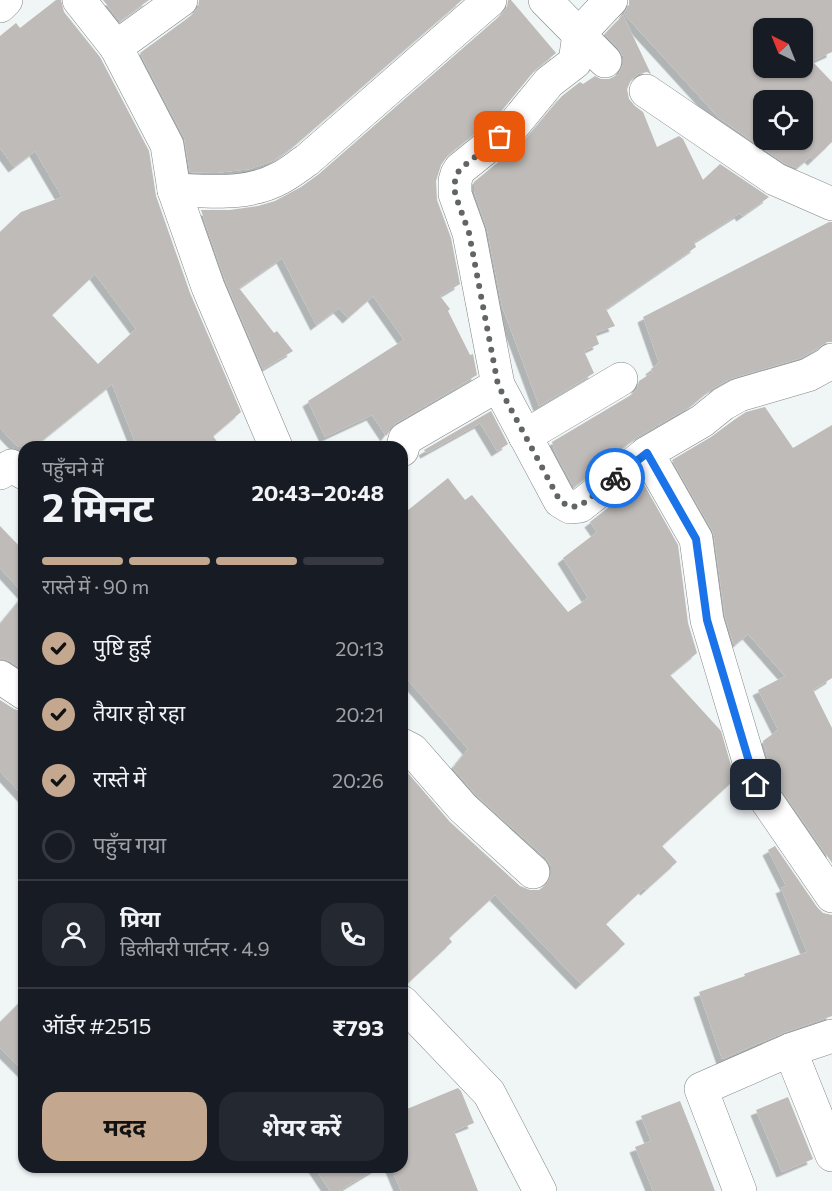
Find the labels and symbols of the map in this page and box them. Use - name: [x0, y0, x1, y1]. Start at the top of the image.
- north arrow: [753, 18, 813, 78]
- pin: [474, 111, 525, 162]
- courier: [585, 448, 645, 508]
- pin: [730, 759, 781, 810]

